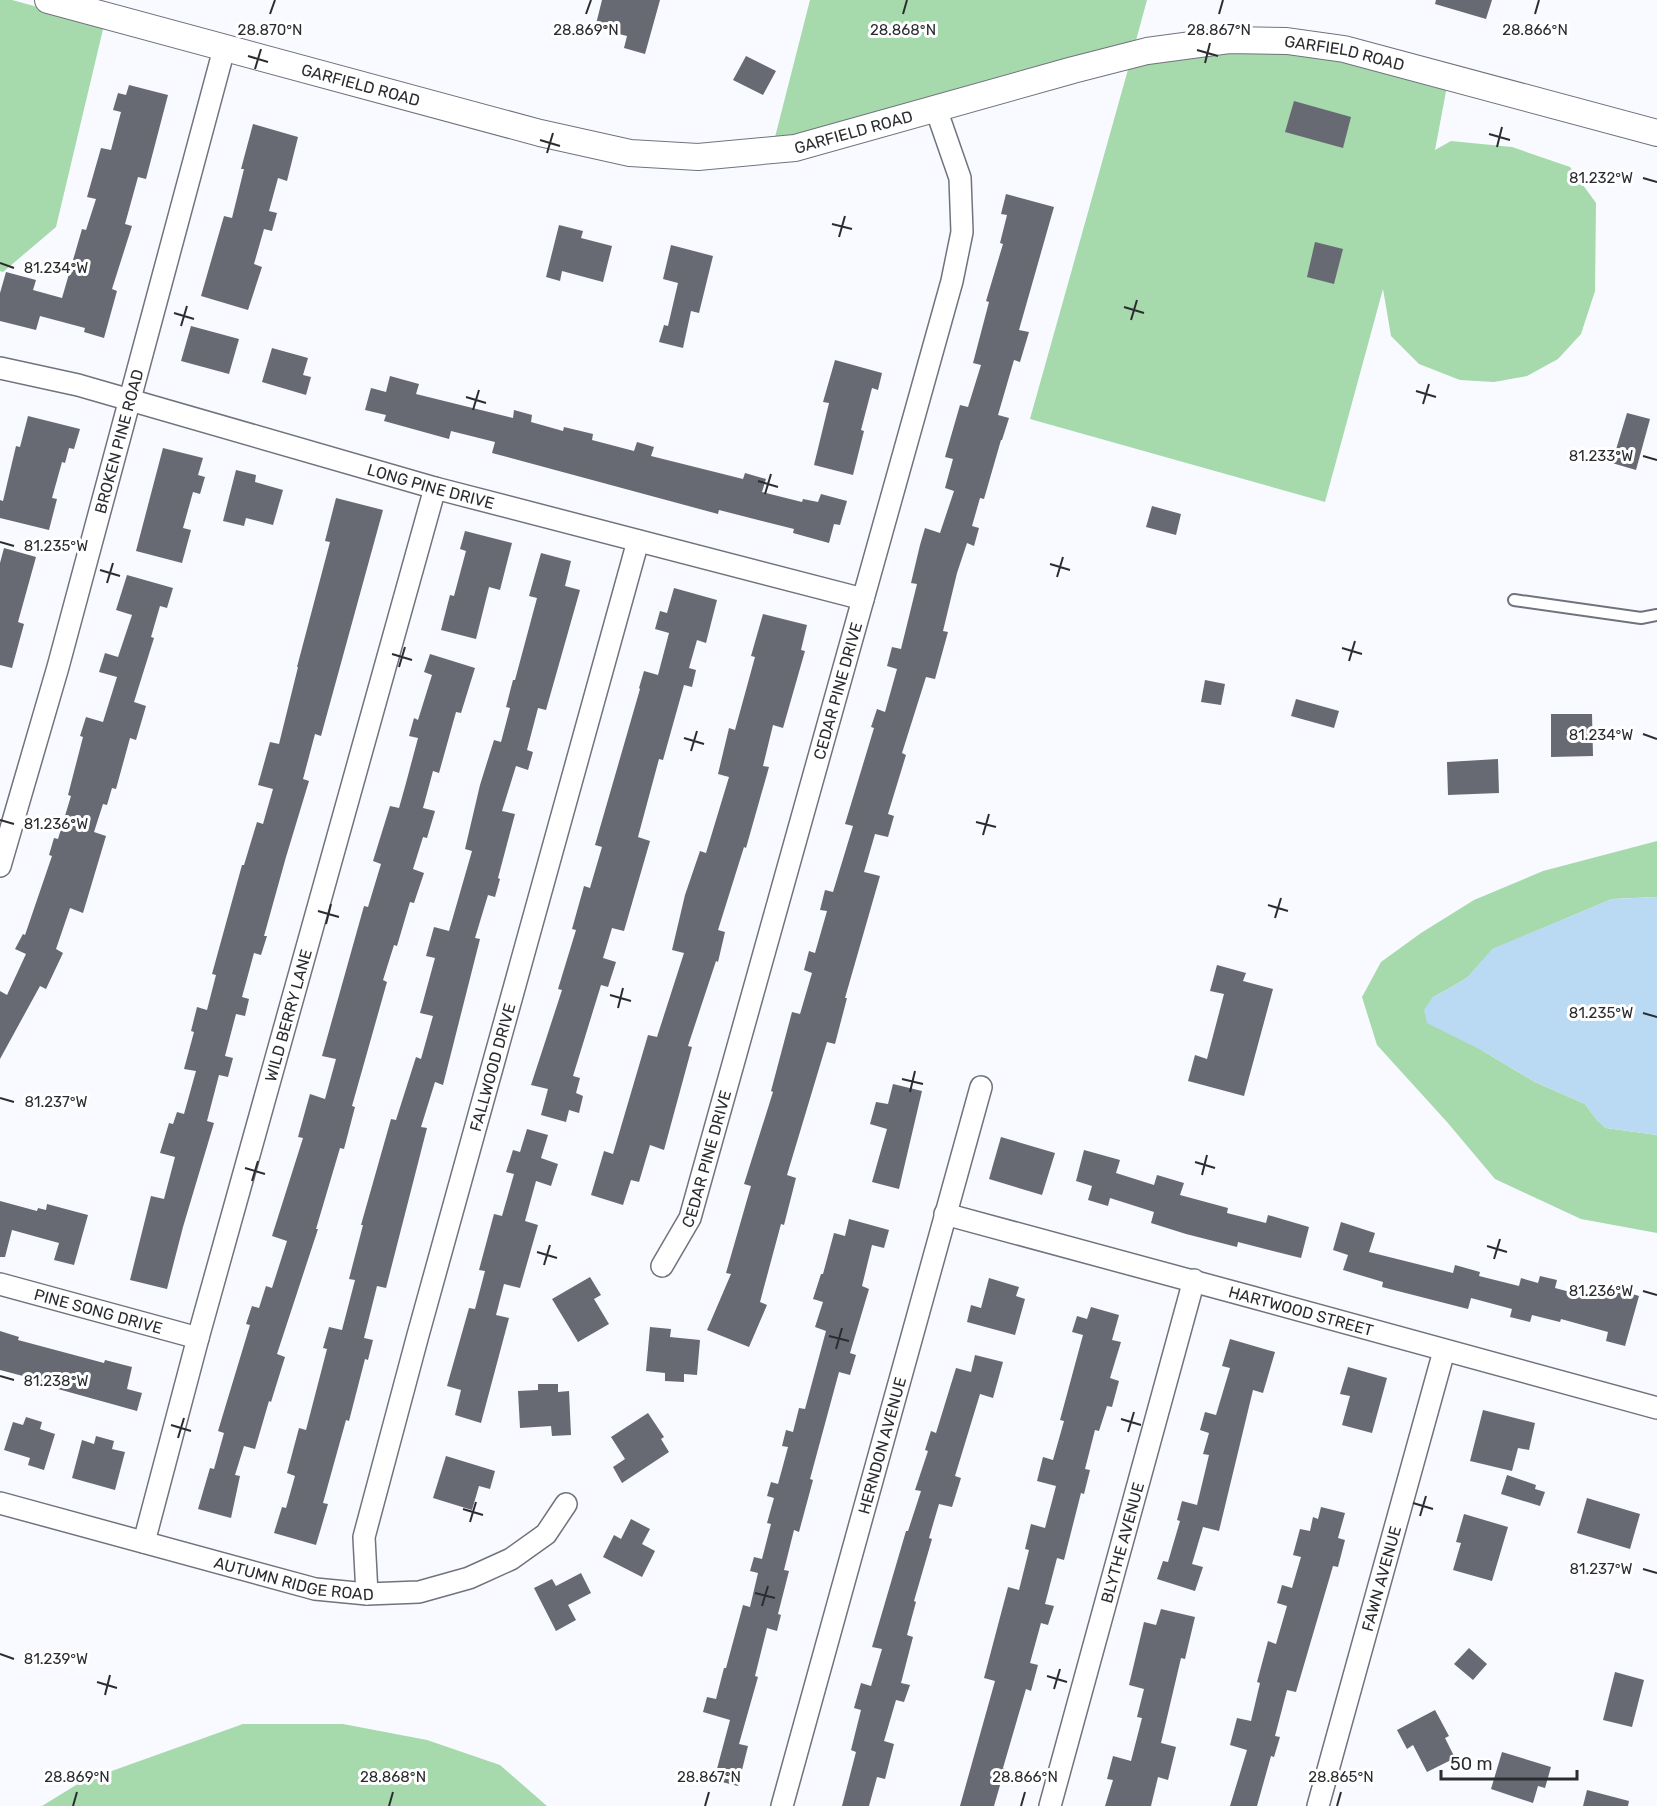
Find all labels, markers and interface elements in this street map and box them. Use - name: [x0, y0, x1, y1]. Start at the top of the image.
- text: 28.870°N: [238, 21, 302, 39]
- text: 28.869°N: [553, 21, 619, 39]
- text: 28.868°N: [870, 21, 936, 39]
- text: 28.867°N: [1187, 21, 1251, 39]
- text: 28.866°N: [1502, 21, 1568, 39]
- street label: GARFIELD ROAD: [1283, 31, 1407, 74]
- street label: GARFIELD ROAD: [299, 59, 422, 110]
- street label: GARFIELD ROAD: [792, 106, 915, 157]
- text: 81.232°W: [1569, 169, 1633, 187]
- text: 81.234°W: [24, 259, 88, 277]
- street label: BROKEN PINE ROAD: [90, 367, 147, 516]
- text: 81.233°W: [1569, 447, 1633, 465]
- street label: LONG PINE DRIVE: [365, 459, 497, 513]
- text: 81.235°W: [24, 537, 88, 555]
- street label: CEDAR PINE DRIVE: [809, 620, 866, 762]
- text: 81.234°W: [1569, 726, 1633, 744]
- text: 81.236°W: [24, 815, 88, 833]
- street label: WILD BERRY LANE: [260, 947, 315, 1084]
- street label: FALLWOOD DRIVE: [465, 1001, 519, 1133]
- text: 81.235°W: [1569, 1004, 1633, 1022]
- street label: CEDAR PINE DRIVE: [677, 1088, 735, 1231]
- text: 81.237°W: [24, 1093, 88, 1111]
- street label: HARTWOOD STREET: [1227, 1282, 1376, 1340]
- text: 81.236°W: [1569, 1282, 1633, 1300]
- street label: PINE SONG DRIVE: [32, 1284, 165, 1337]
- text: 81.238°W: [24, 1372, 88, 1390]
- street label: HERNDON AVENUE: [854, 1375, 910, 1516]
- street label: BLYTHE AVENUE: [1096, 1480, 1148, 1605]
- street label: FAWN AVENUE: [1357, 1524, 1405, 1633]
- street label: AUTUMN RIDGE ROAD: [212, 1552, 374, 1604]
- text: 81.237°W: [1569, 1560, 1633, 1578]
- text: 81.239°W: [24, 1650, 88, 1668]
- scale bar: [1441, 1743, 1578, 1781]
- text: 50 m: [1450, 1753, 1493, 1775]
- text: 28.869°N: [44, 1768, 110, 1786]
- text: 28.868°N: [360, 1768, 426, 1786]
- text: 28.867°N: [677, 1768, 741, 1786]
- text: 28.866°N: [992, 1768, 1058, 1786]
- text: 28.865°N: [1308, 1768, 1374, 1786]

